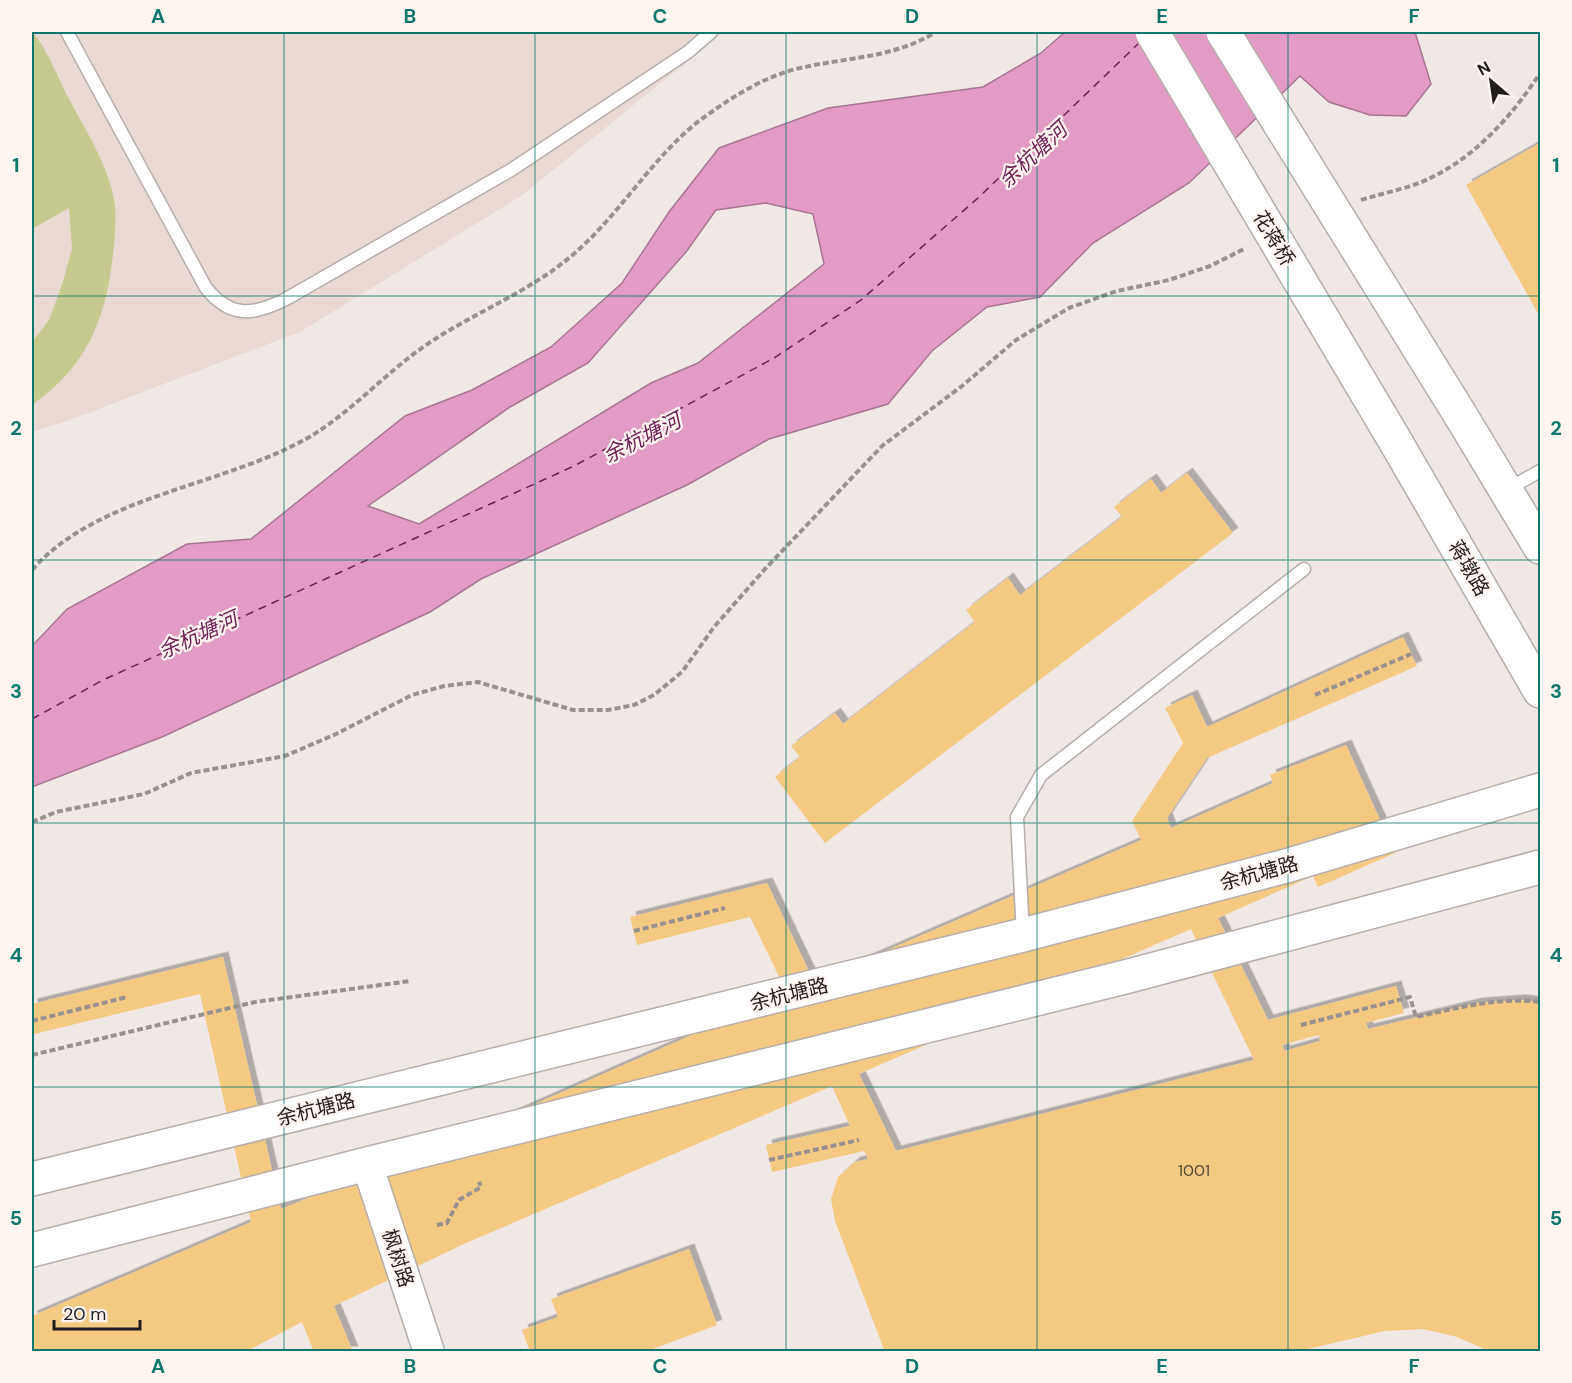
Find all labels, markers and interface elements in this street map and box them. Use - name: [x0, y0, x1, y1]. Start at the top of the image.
- text: A: [151, 3, 165, 29]
- text: B: [404, 3, 416, 29]
- text: C: [653, 3, 667, 29]
- text: D: [905, 3, 919, 29]
- text: E: [1156, 3, 1168, 29]
- text: F: [1408, 3, 1420, 29]
- north arrow: [1461, 51, 1521, 111]
- text: N: [1474, 56, 1494, 80]
- water label: 余杭塘河: [993, 113, 1076, 194]
- text: 1: [12, 152, 20, 178]
- text: 1: [1552, 152, 1560, 178]
- street label: 花蒋桥: [1247, 206, 1301, 270]
- water label: 余杭塘河: [598, 405, 689, 470]
- text: 2: [10, 415, 22, 441]
- text: 2: [1550, 415, 1562, 441]
- street label: 蒋墩路: [1443, 536, 1495, 600]
- water label: 余杭塘河: [154, 604, 246, 665]
- text: 3: [10, 678, 22, 704]
- text: 3: [1550, 678, 1562, 704]
- street label: 余杭塘路: [1217, 850, 1301, 896]
- text: 4: [10, 942, 23, 968]
- text: 4: [1550, 942, 1563, 968]
- street label: 余杭塘路: [747, 972, 831, 1016]
- street label: 余杭塘路: [274, 1087, 358, 1131]
- house number: 1001: [1178, 1160, 1210, 1181]
- text: 5: [10, 1205, 22, 1231]
- text: 5: [1550, 1205, 1562, 1231]
- street label: 枫树路: [376, 1225, 420, 1291]
- scale bar: [54, 1293, 140, 1331]
- text: 20 m: [63, 1302, 106, 1326]
- text: A: [151, 1353, 165, 1379]
- text: B: [404, 1353, 416, 1379]
- text: C: [653, 1353, 667, 1379]
- text: D: [905, 1353, 919, 1379]
- text: E: [1156, 1353, 1168, 1379]
- text: F: [1408, 1353, 1420, 1379]

